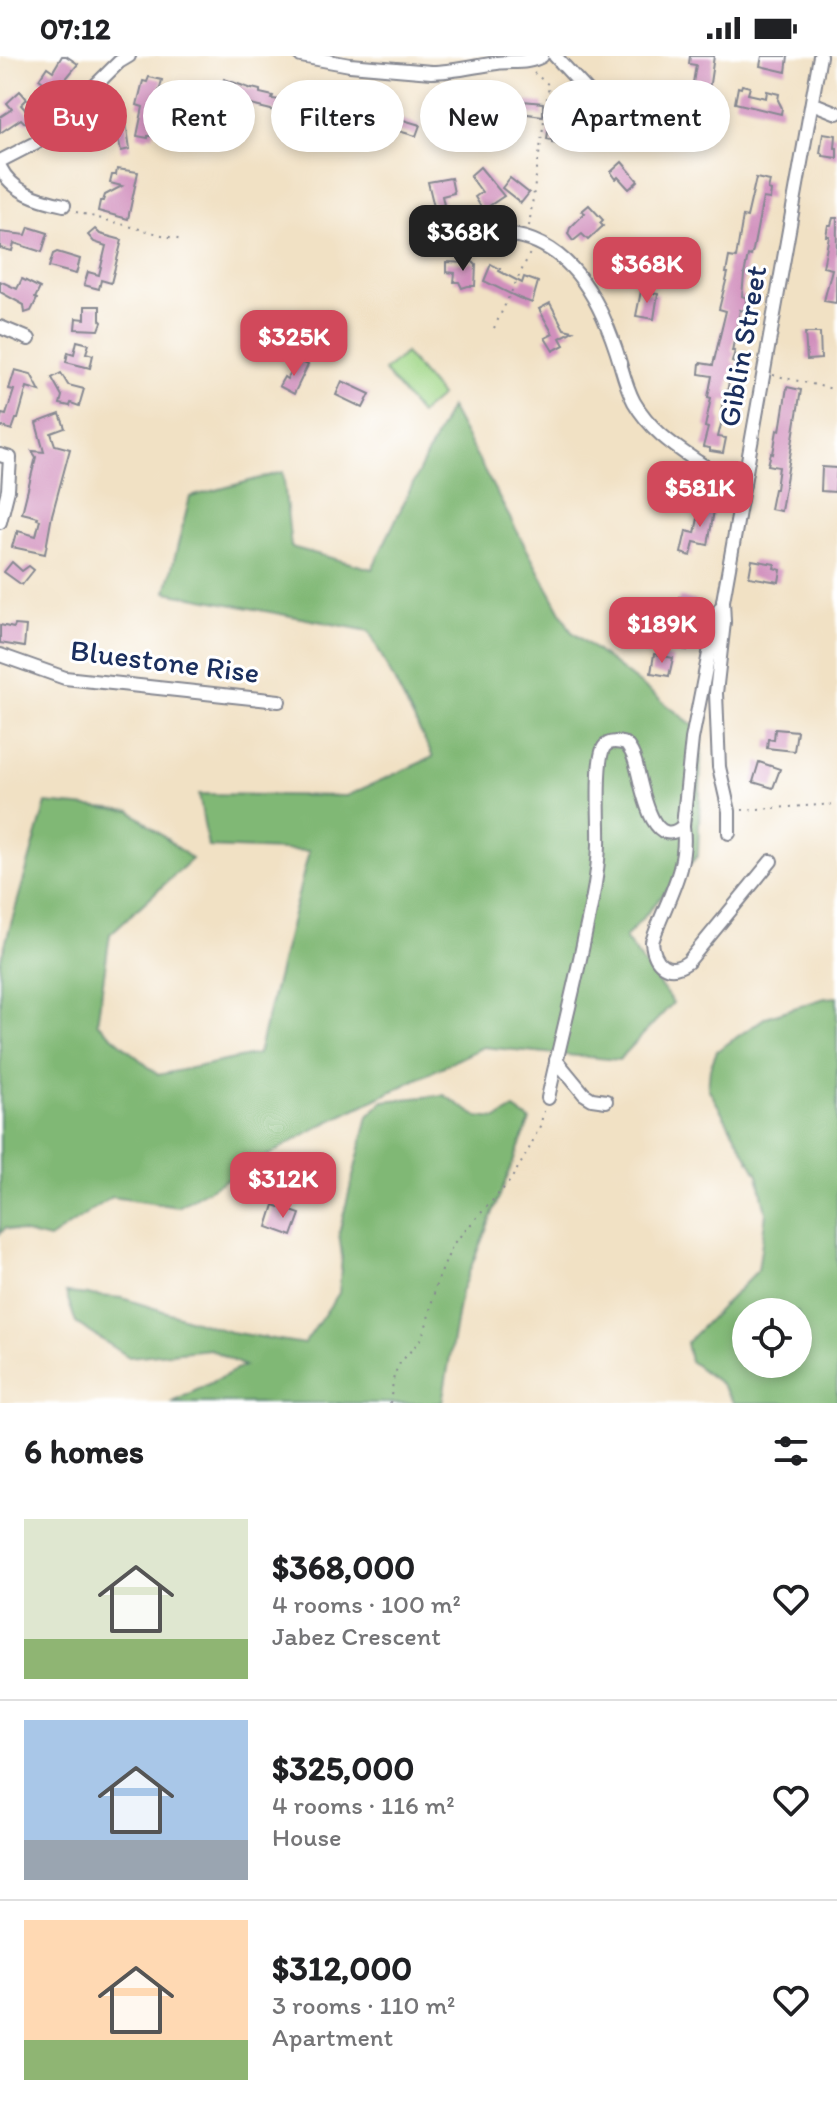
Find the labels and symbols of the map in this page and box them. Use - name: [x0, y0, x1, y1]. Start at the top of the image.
- pin: $368K: [407, 205, 519, 273]
- pin: $368K: [591, 237, 703, 305]
- street label: Giblin Street: [710, 262, 774, 430]
- pin: $325K: [238, 310, 350, 378]
- pin: $581K: [644, 461, 756, 529]
- pin: $189K: [606, 597, 718, 665]
- street label: Bluestone Rise: [68, 631, 262, 691]
- pin: $312K: [227, 1152, 339, 1220]

